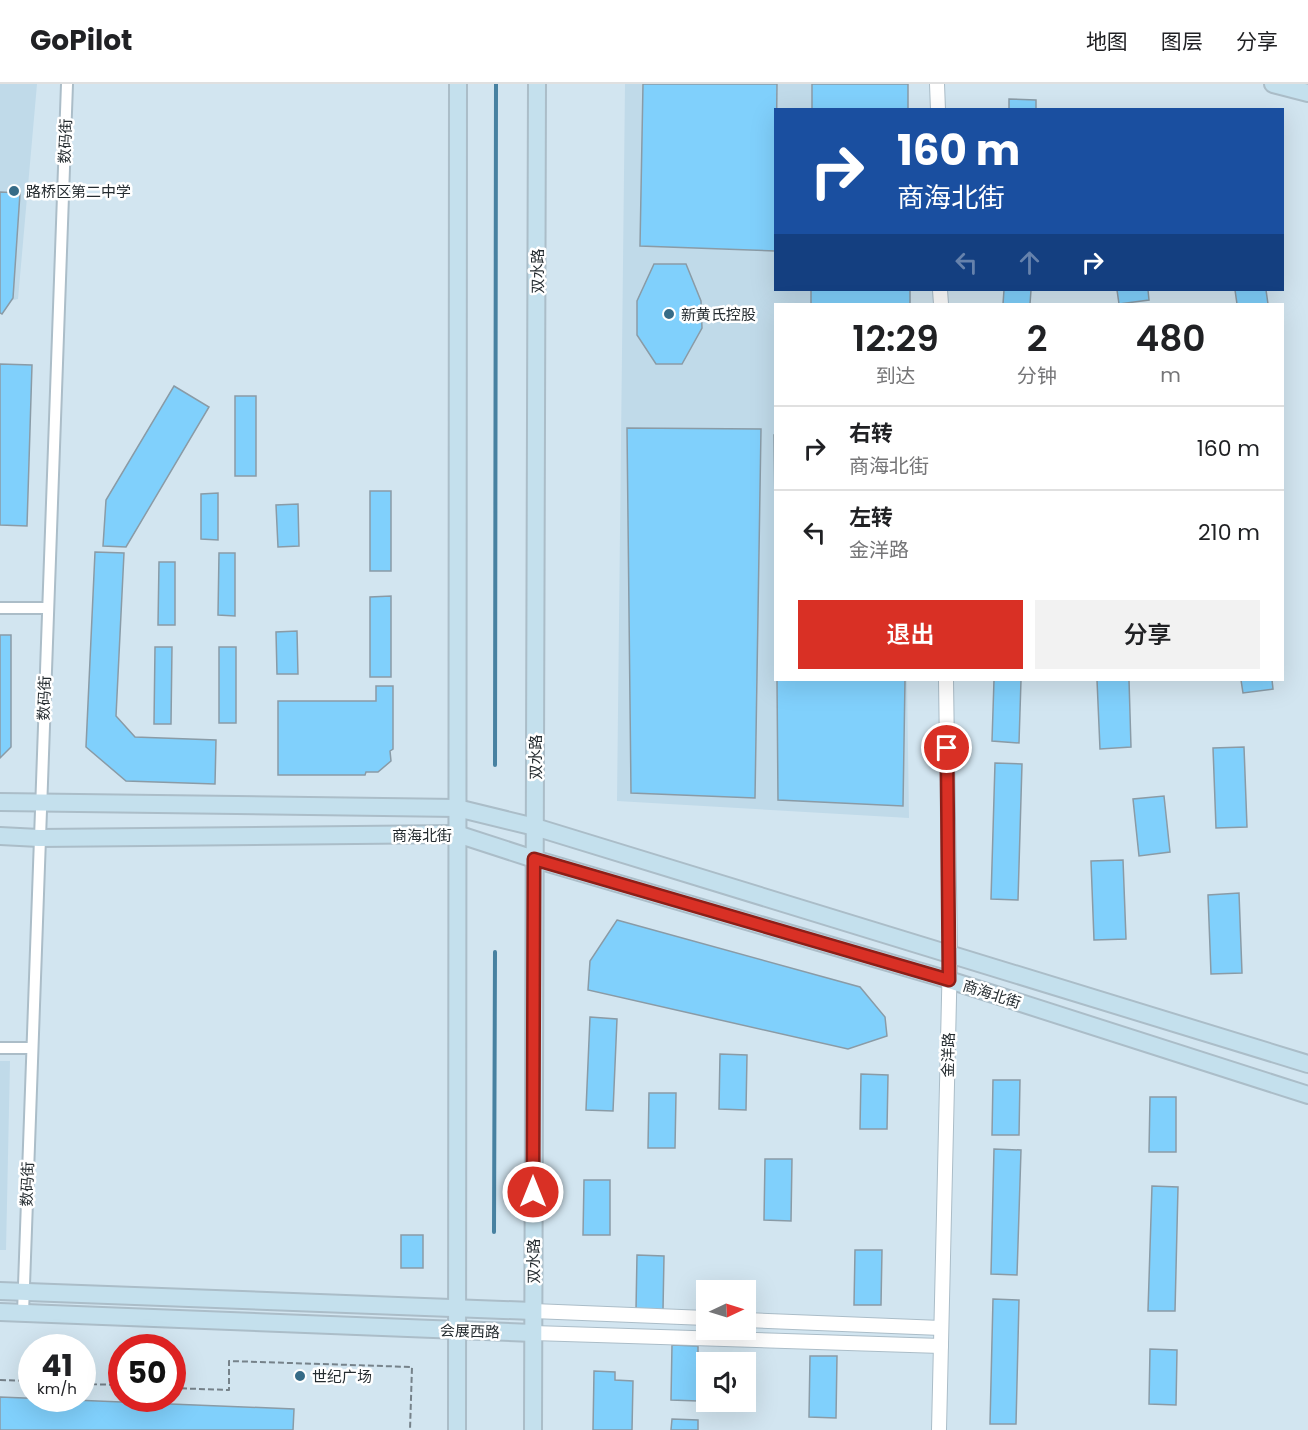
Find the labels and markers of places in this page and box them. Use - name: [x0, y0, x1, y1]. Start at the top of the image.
- place label: 路桥区第二中学: [26, 181, 131, 202]
- marker: 路桥区第二中学: [7, 184, 21, 198]
- place label: 新黄氏控股: [681, 304, 756, 325]
- marker: 新黄氏控股: [662, 307, 676, 321]
- pin: [921, 722, 972, 773]
- place label: 世纪广场: [312, 1366, 372, 1387]
- marker: 世纪广场: [293, 1369, 307, 1383]

